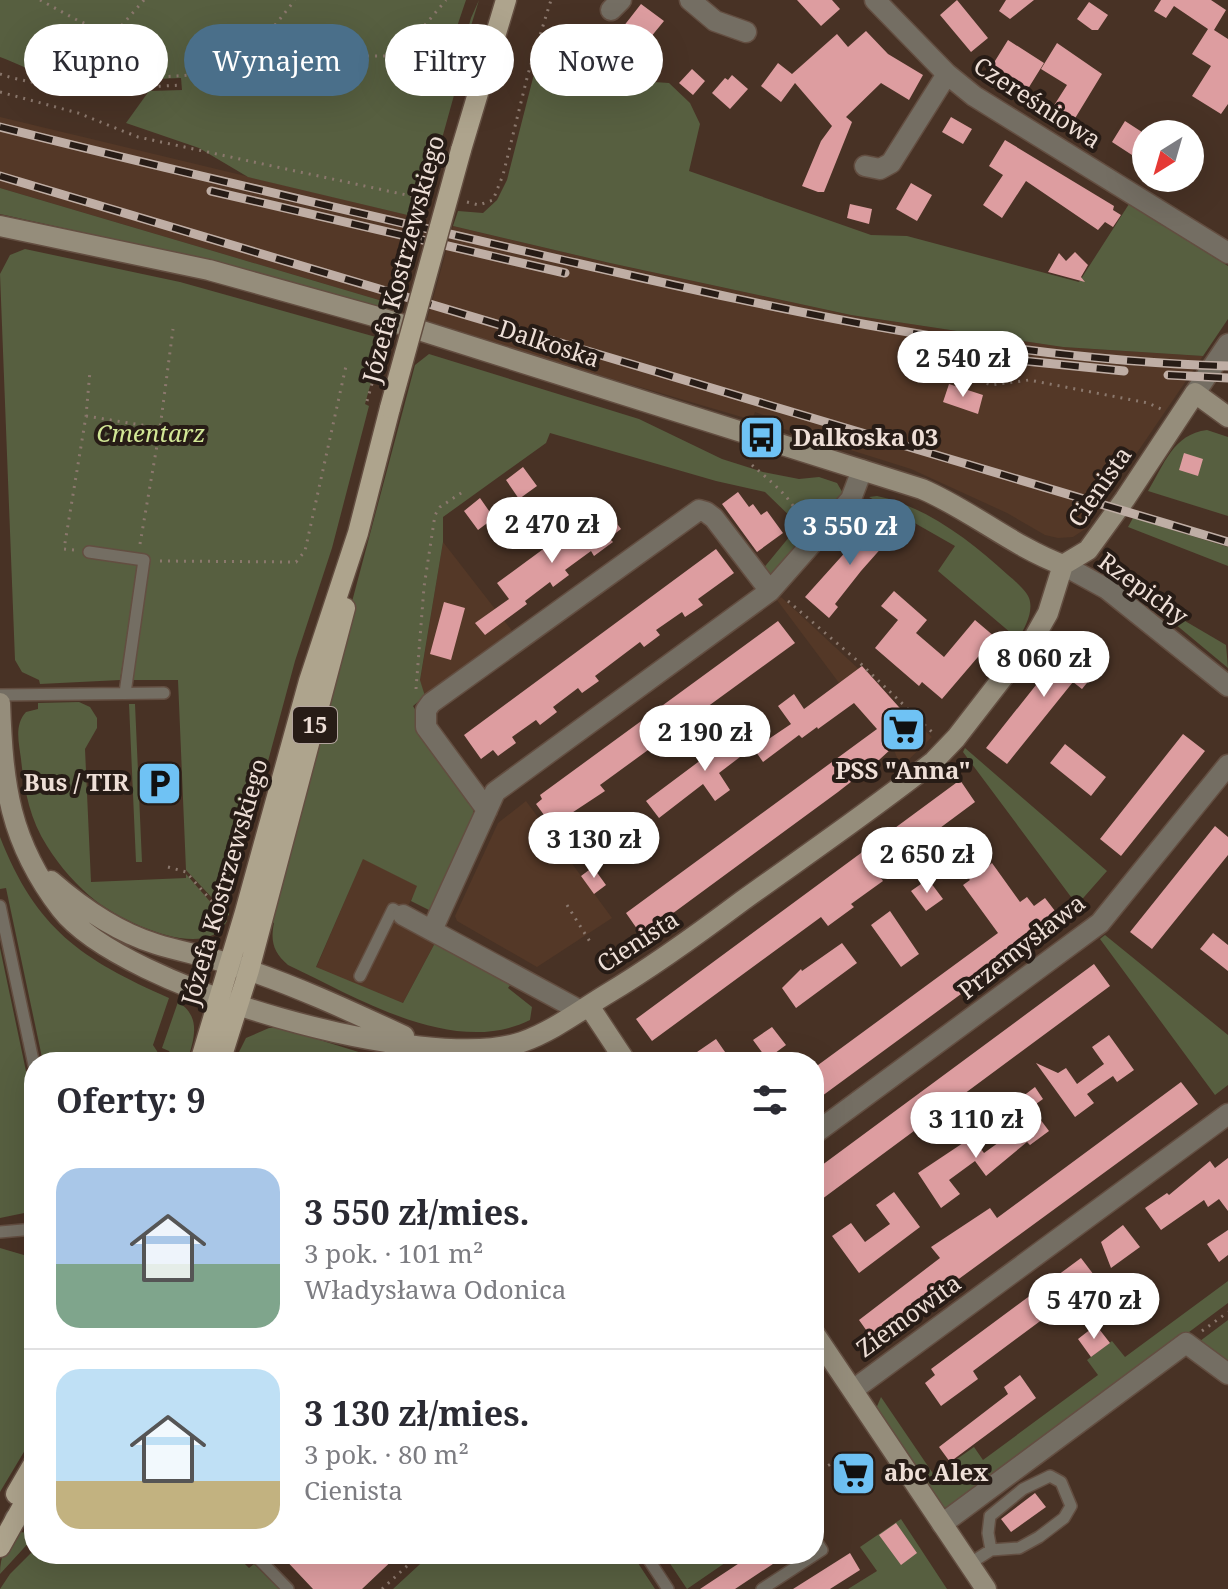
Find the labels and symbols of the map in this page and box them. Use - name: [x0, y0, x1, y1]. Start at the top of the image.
- street label: Czereśniowa: [968, 48, 1108, 155]
- north arrow: [1132, 120, 1204, 192]
- street label: Józefa Kostrzewskiego: [353, 131, 451, 387]
- street label: Dalkoska: [495, 311, 604, 374]
- pin: 2 540 zł: [880, 331, 1046, 399]
- bus stop icon: Dalkoska 03: [738, 414, 786, 462]
- park label: Cmentarz: [97, 416, 205, 449]
- place label: Dalkoska 03: [793, 420, 938, 453]
- street label: Cienista: [1059, 439, 1138, 533]
- pin: 2 470 zł: [469, 497, 635, 565]
- pin: 3 550 zł: [767, 499, 933, 567]
- street label: Rzepichy: [1092, 544, 1196, 632]
- pin: 8 060 zł: [961, 631, 1127, 699]
- pin: 2 190 zł: [622, 705, 788, 773]
- supermarket icon: PSS "Anna": [879, 705, 927, 753]
- road number: 15: [293, 707, 337, 743]
- place label: PSS "Anna": [835, 753, 971, 786]
- street label: Józefa Kostrzewskiego: [172, 755, 275, 1010]
- parking icon: Bus / TIR: [136, 759, 184, 807]
- place label: Bus / TIR: [24, 765, 130, 798]
- pin: 3 130 zł: [511, 812, 677, 880]
- pin: 2 650 zł: [844, 827, 1010, 895]
- street label: Przemysława: [951, 886, 1092, 1006]
- street label: Cienista: [590, 902, 684, 979]
- pin: 3 110 zł: [893, 1092, 1059, 1160]
- street label: Ziemowita: [849, 1266, 967, 1364]
- pin: 5 470 zł: [1011, 1273, 1177, 1341]
- supermarket icon: abc Alex: [829, 1449, 877, 1497]
- place label: abc Alex: [884, 1455, 989, 1488]

